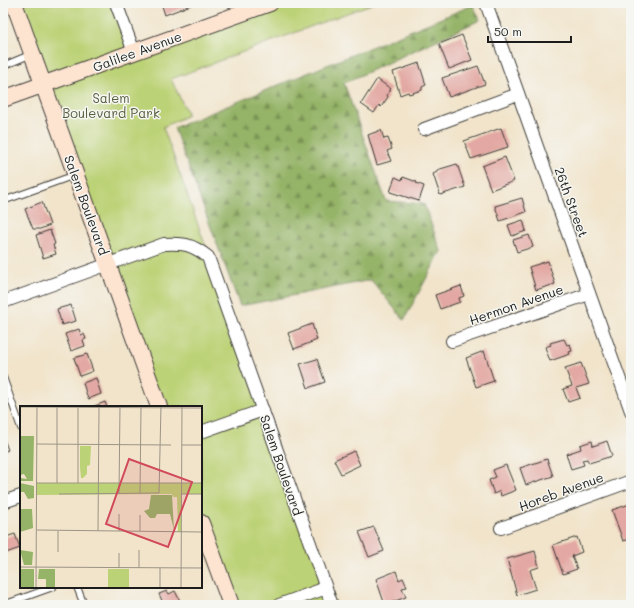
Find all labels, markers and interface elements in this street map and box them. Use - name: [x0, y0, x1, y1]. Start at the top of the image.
- scale bar: [488, 18, 571, 44]
- text: 50 m: [494, 23, 522, 39]
- street label: Galilee Avenue: [90, 27, 184, 75]
- park label: Salem Boulevard Park: [62, 89, 160, 121]
- street label: Salem Boulevard: [61, 153, 113, 257]
- street label: 26th Street: [551, 164, 593, 240]
- street label: Hermon Avenue: [467, 280, 565, 328]
- inset map: [20, 406, 202, 588]
- street label: Salem Boulevard: [257, 412, 307, 518]
- street label: Horeb Avenue: [516, 468, 606, 514]

